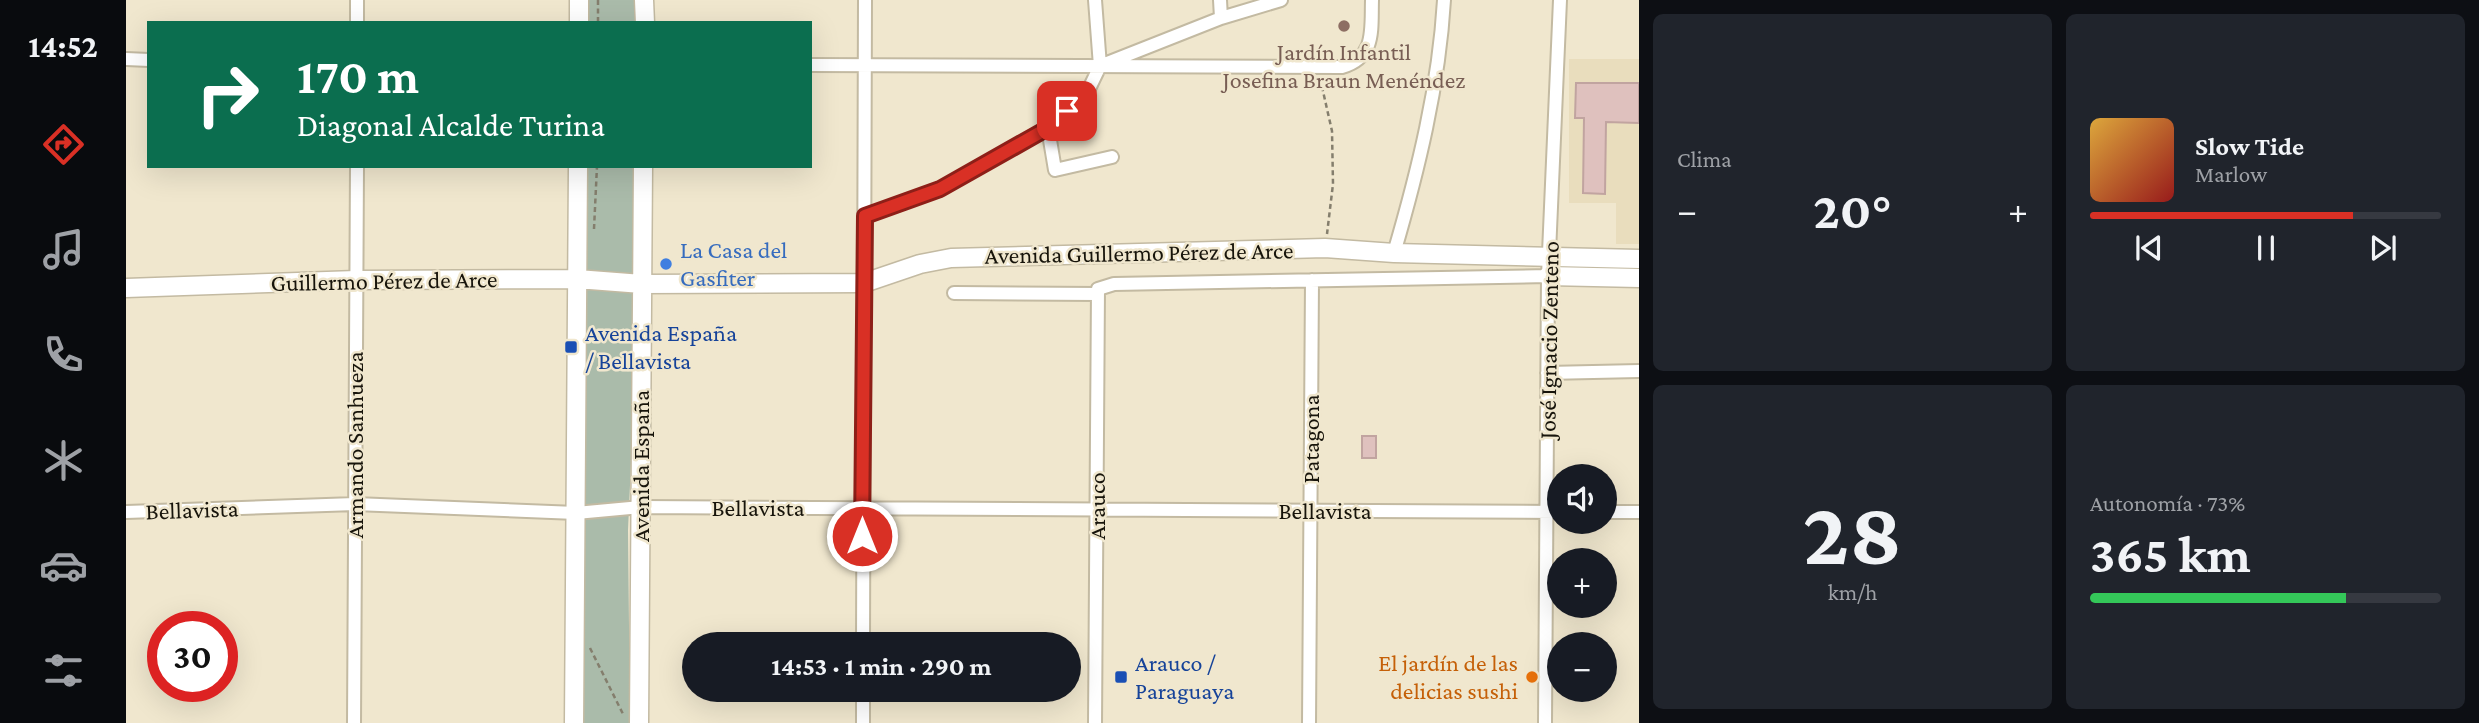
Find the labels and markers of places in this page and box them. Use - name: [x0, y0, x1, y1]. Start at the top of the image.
- marker: Jardín Infantil Josefina Braun Menéndez: [1336, 18, 1352, 34]
- place label: Jardín Infantil Josefina Braun Menéndez: [1221, 38, 1465, 93]
- pin: [1037, 81, 1097, 141]
- place label: La Casa del Gasfiter: [680, 236, 787, 291]
- marker: La Casa del Gasfiter: [658, 256, 674, 272]
- place label: Avenida España / Bellavista: [585, 319, 737, 374]
- marker: Avenida España / Bellavista: [563, 339, 579, 355]
- place label: Arauco / Paraguaya: [1135, 649, 1234, 704]
- place label: El jardín de las delicias sushi: [1378, 649, 1518, 704]
- marker: Arauco / Paraguaya: [1113, 669, 1129, 685]
- marker: El jardín de las delicias sushi: [1524, 669, 1540, 685]

